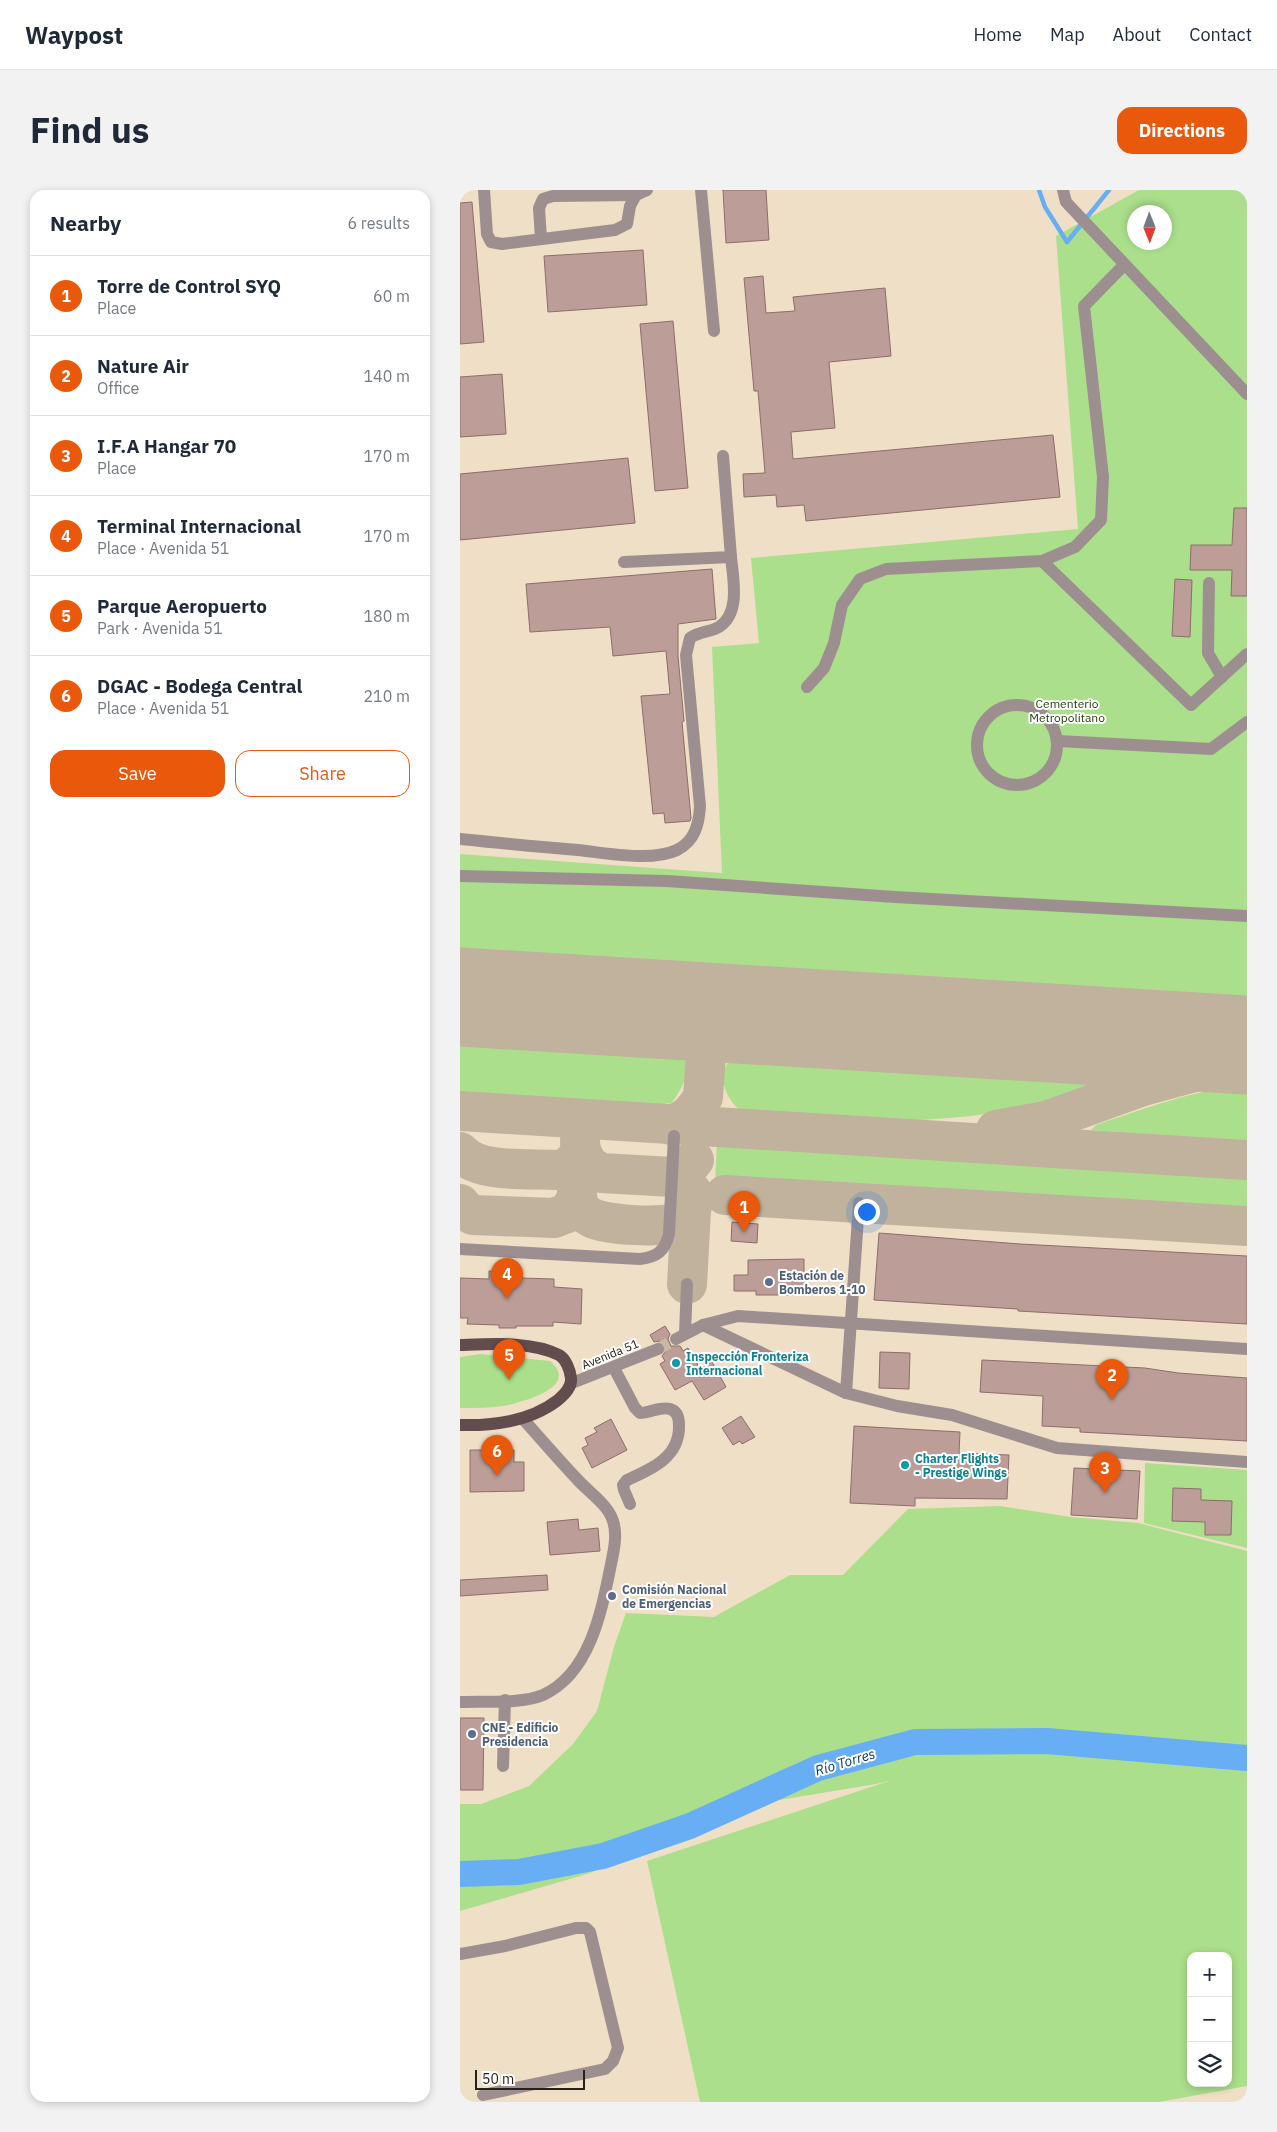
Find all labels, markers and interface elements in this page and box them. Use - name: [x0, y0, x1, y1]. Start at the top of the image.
- text: Waypost: [25, 19, 123, 51]
- text: Home: [974, 23, 1022, 46]
- text: Map: [1050, 23, 1085, 46]
- text: About: [1113, 23, 1161, 46]
- text: Contact: [1189, 23, 1252, 46]
- text: Find us: [30, 107, 149, 153]
- button: Directions: [1117, 107, 1247, 154]
- north arrow: [1127, 205, 1172, 250]
- text: Nearby: [50, 209, 121, 237]
- text: 6 results: [347, 213, 410, 233]
- text: Torre de Control SYQ: [97, 274, 281, 298]
- text: 1: [61, 286, 71, 306]
- text: 60 m: [373, 286, 410, 306]
- text: Place: [97, 298, 136, 318]
- text: Nature Air: [97, 354, 189, 378]
- text: 2: [61, 366, 71, 386]
- text: 140 m: [363, 366, 410, 386]
- text: Office: [97, 378, 139, 398]
- text: I.F.A Hangar 70: [97, 434, 236, 458]
- text: 3: [61, 446, 71, 466]
- text: 170 m: [363, 446, 410, 466]
- text: Place: [97, 458, 136, 478]
- text: Terminal Internacional: [97, 514, 301, 538]
- text: 4: [61, 526, 71, 546]
- text: 170 m: [363, 526, 410, 546]
- text: Place · Avenida 51: [97, 538, 229, 558]
- text: Parque Aeropuerto: [97, 594, 267, 618]
- text: 5: [61, 606, 71, 626]
- text: 180 m: [363, 606, 410, 626]
- text: Park · Avenida 51: [97, 618, 223, 638]
- text: DGAC - Bodega Central: [97, 674, 302, 698]
- text: 6: [61, 686, 71, 706]
- text: 210 m: [363, 686, 410, 706]
- park label: Cementerio Metropolitano: [1029, 696, 1105, 725]
- text: Place · Avenida 51: [97, 698, 229, 718]
- button: Save: [50, 750, 225, 797]
- button: Share: [235, 750, 410, 797]
- pin: 1: [728, 1191, 760, 1232]
- your location: [854, 1199, 880, 1225]
- pin: 4: [491, 1258, 523, 1299]
- place label: Estación de Bomberos 1-10: [779, 1268, 865, 1297]
- marker: Estación de Bomberos 1-10: [763, 1276, 775, 1288]
- street label: Avenida 51: [579, 1336, 641, 1372]
- pin: 5: [493, 1339, 525, 1380]
- place label: Inspección Fronteriza Internacional: [686, 1349, 809, 1378]
- marker: Inspección Fronteriza Internacional: [670, 1357, 682, 1369]
- pin: 2: [1096, 1359, 1128, 1400]
- pin: 6: [481, 1435, 513, 1476]
- place label: Charter Flights - Prestige Wings: [915, 1451, 1007, 1480]
- pin: 3: [1089, 1452, 1121, 1493]
- marker: Charter Flights - Prestige Wings: [899, 1459, 911, 1471]
- place label: Comisión Nacional de Emergencias: [622, 1582, 727, 1611]
- marker: Comisión Nacional de Emergencias: [606, 1590, 618, 1602]
- place label: CNE - Edificio Presidencia: [482, 1720, 559, 1749]
- marker: CNE - Edificio Presidencia: [466, 1728, 478, 1740]
- water label: Río Torres: [813, 1744, 878, 1780]
- map controls: [1187, 1952, 1232, 2087]
- button: +: [1187, 1952, 1232, 1997]
- button: −: [1187, 1997, 1232, 2042]
- button: layers: [1187, 2042, 1232, 2087]
- scale bar: [475, 2067, 585, 2090]
- text: 50 m: [482, 2070, 514, 2088]

